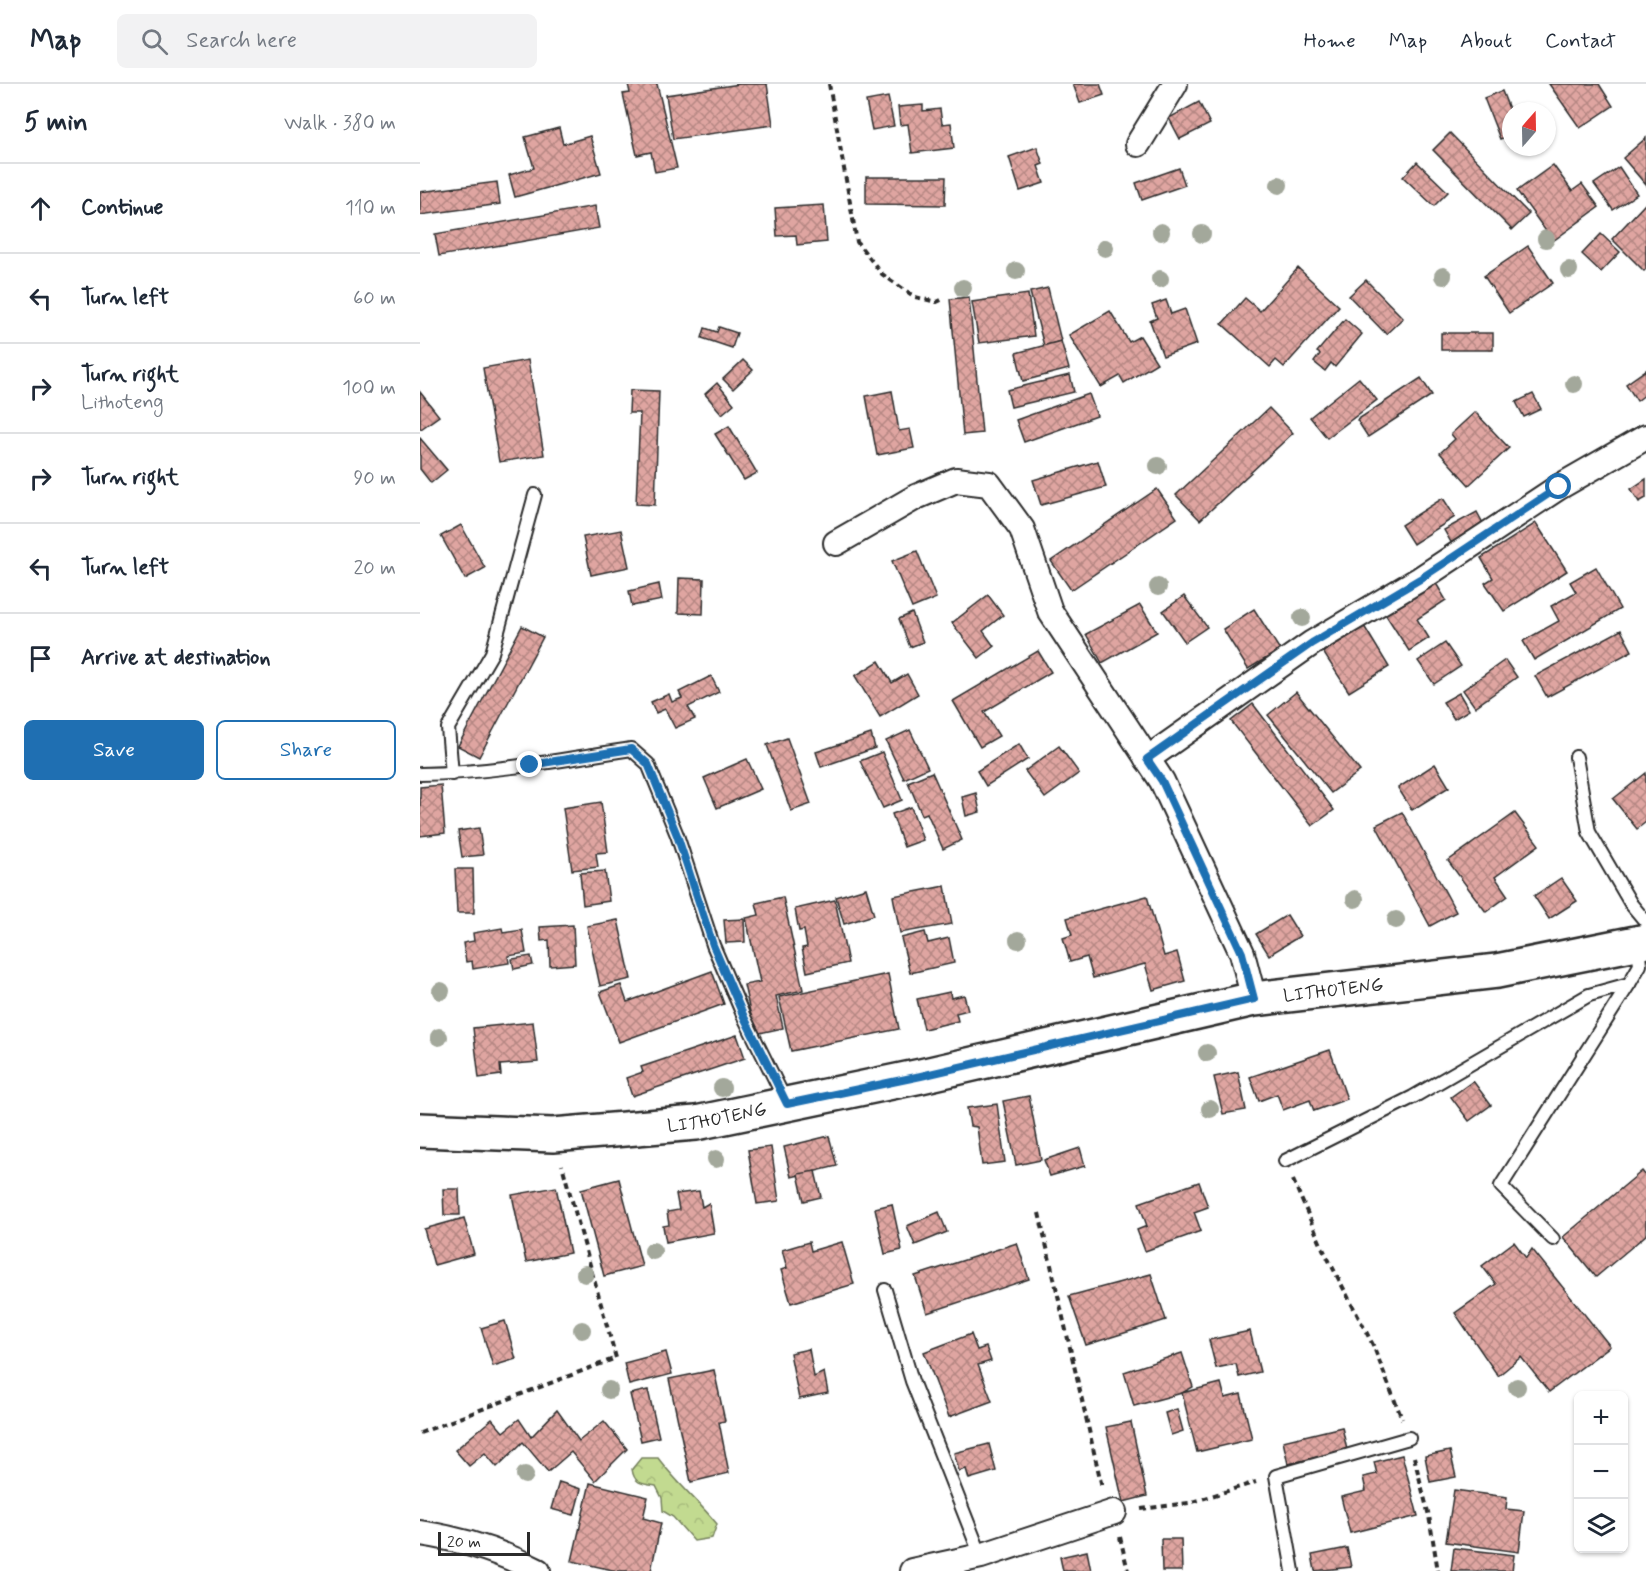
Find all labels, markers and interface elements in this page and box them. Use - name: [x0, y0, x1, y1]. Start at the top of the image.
- search box: [117, 14, 537, 68]
- text: Map: [30, 23, 81, 60]
- icon: search: [138, 25, 171, 58]
- text: Search here: [186, 27, 297, 55]
- text: Home: [1304, 27, 1356, 55]
- text: Map: [1389, 27, 1427, 55]
- text: About: [1460, 27, 1512, 55]
- text: Contact: [1545, 27, 1616, 55]
- north arrow: [1502, 102, 1556, 156]
- text: 5 min: [24, 106, 88, 140]
- text: Walk · 380 m: [284, 110, 396, 137]
- icon: ahead: [24, 192, 57, 225]
- text: Continue: [81, 194, 163, 222]
- text: 110 m: [345, 195, 396, 222]
- icon: left: [24, 282, 57, 315]
- text: Turn left: [81, 284, 169, 312]
- text: 60 m: [353, 285, 396, 312]
- text: Turn right: [81, 361, 179, 389]
- icon: right: [24, 372, 57, 405]
- text: 100 m: [342, 375, 396, 402]
- text: Lithoteng: [81, 389, 164, 416]
- icon: right: [24, 462, 57, 495]
- text: Turn right: [81, 464, 179, 492]
- text: 90 m: [353, 465, 396, 492]
- route start: [1545, 473, 1571, 499]
- icon: left: [24, 552, 57, 585]
- text: Turn left: [81, 554, 169, 582]
- text: 20 m: [353, 555, 396, 582]
- icon: arrive: [24, 642, 57, 675]
- text: Arrive at destination: [81, 644, 271, 672]
- button: Save: [24, 720, 204, 780]
- button: Share: [216, 720, 396, 780]
- route end: [516, 751, 542, 777]
- street label: LITHOTENG: [1282, 973, 1385, 1009]
- street label: LITHOTENG: [666, 1098, 769, 1138]
- map controls: [1574, 1391, 1628, 1553]
- button: +: [1574, 1391, 1628, 1445]
- button: −: [1574, 1445, 1628, 1499]
- button: layers: [1574, 1499, 1628, 1553]
- scale bar: [438, 1529, 530, 1556]
- text: 20 m: [447, 1532, 481, 1553]

